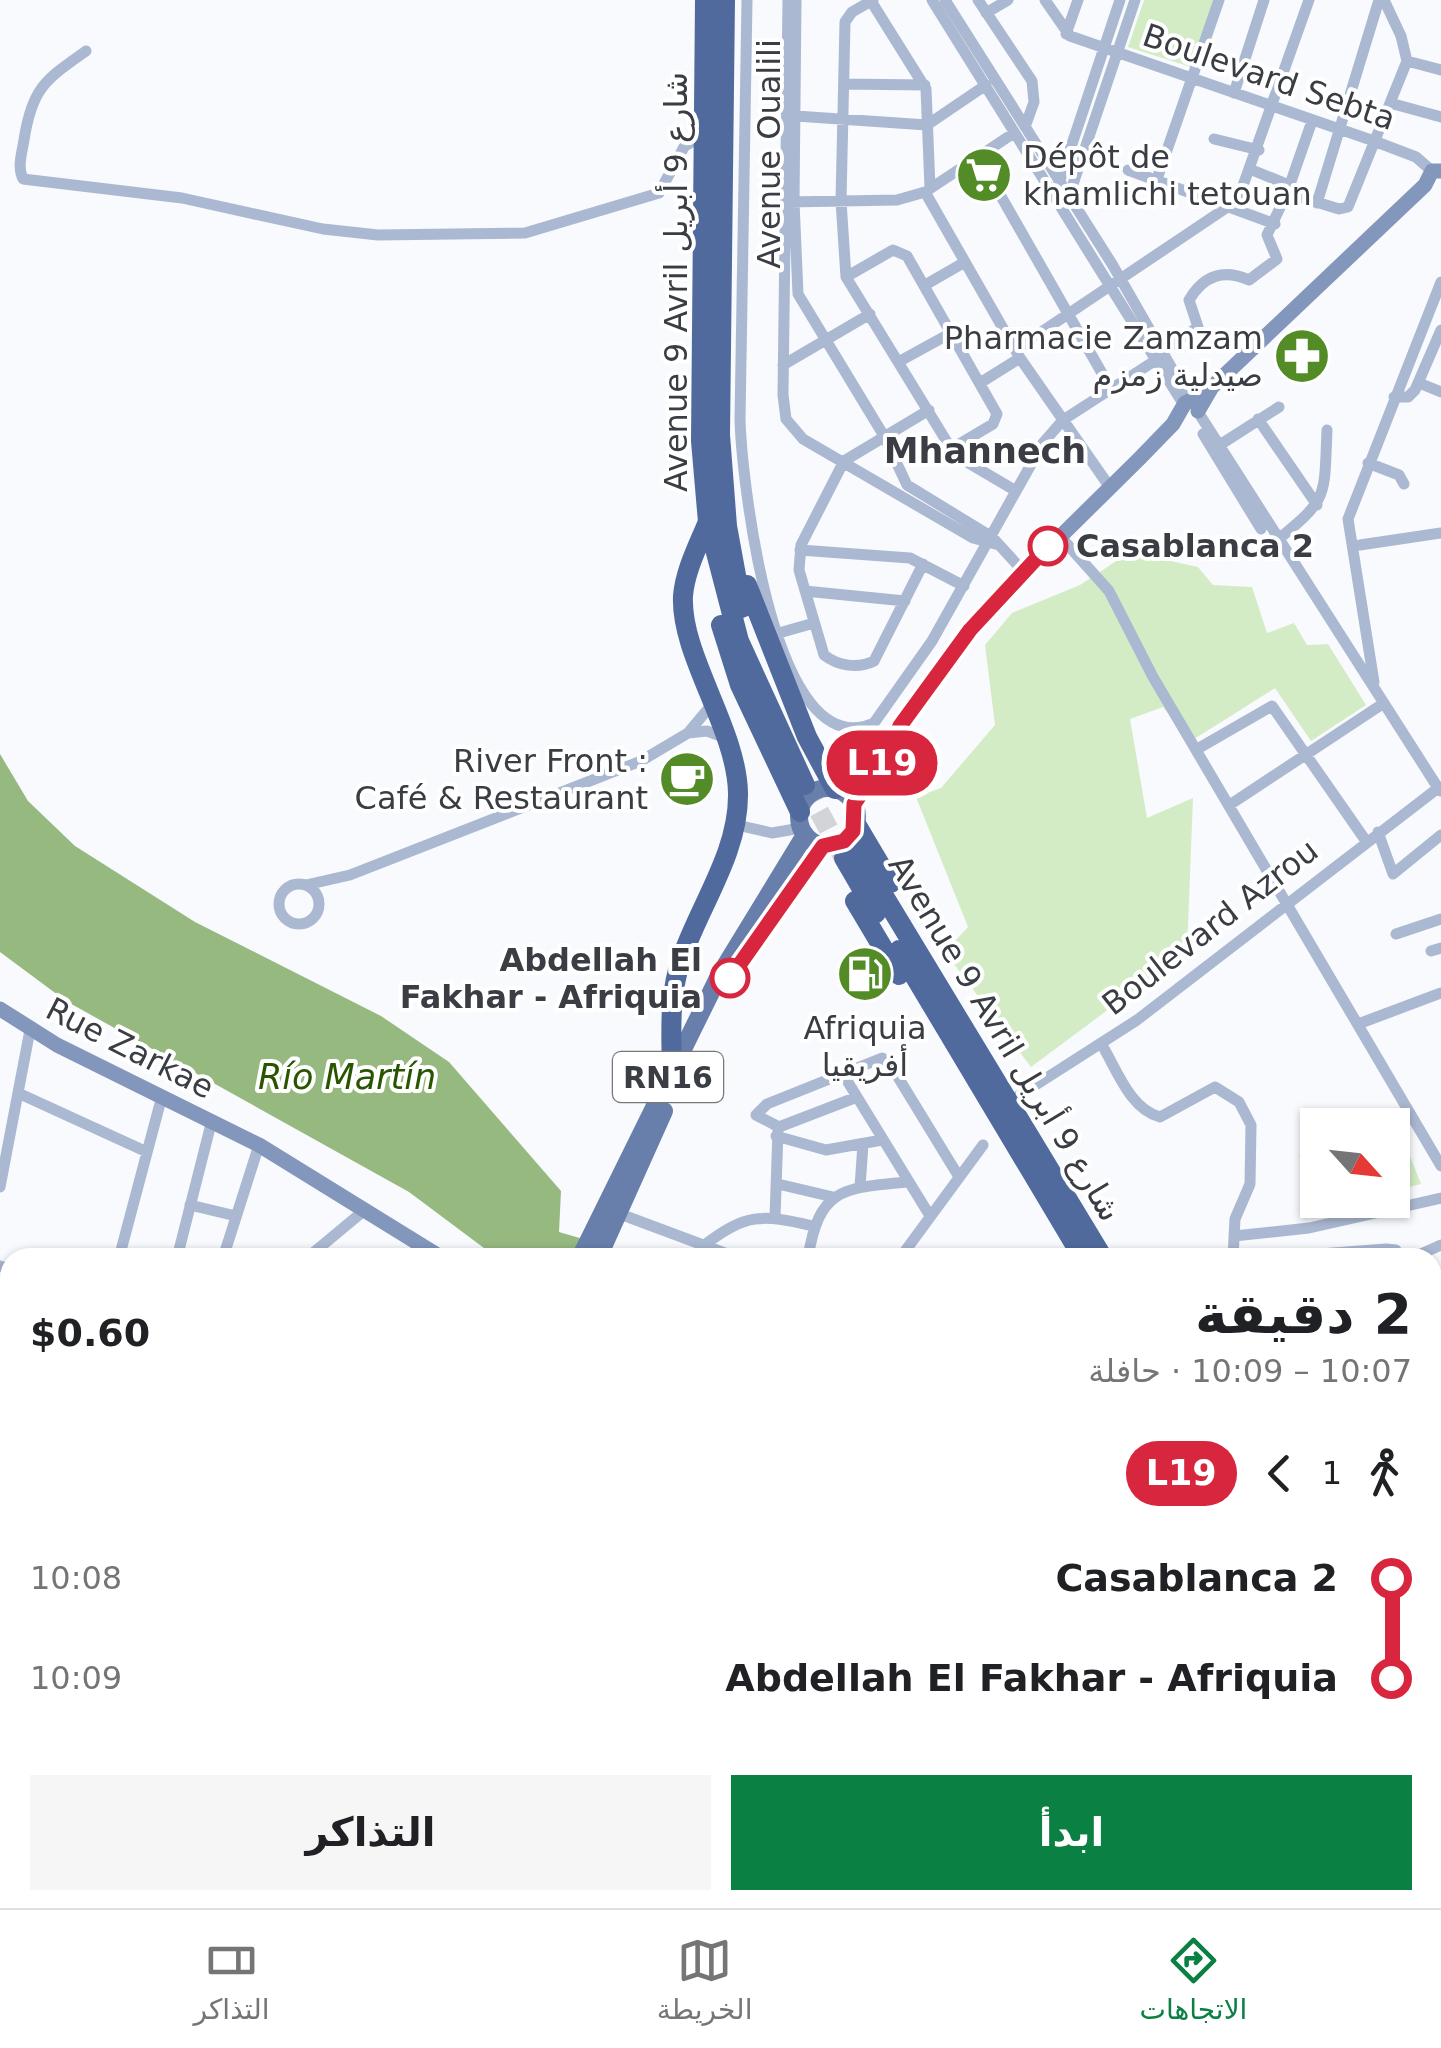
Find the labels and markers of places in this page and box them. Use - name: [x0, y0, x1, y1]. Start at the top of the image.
- place label: Dépôt de khamlichi tetouan: [1023, 138, 1312, 213]
- supermarket icon: Dépôt de khamlichi tetouan: [954, 145, 1014, 205]
- place label: Pharmacie Zamzam صيدلية زمزم: [944, 319, 1263, 394]
- pharmacy icon: Pharmacie Zamzam صيدلية زمزم: [1272, 326, 1332, 386]
- marker: Casablanca 2: [1029, 527, 1067, 565]
- place label: Casablanca 2: [1076, 527, 1314, 565]
- place label: River Front : Café & Restaurant: [355, 742, 648, 817]
- cafe icon: River Front : Café & Restaurant: [657, 749, 717, 809]
- place label: Abdellah El Fakhar - Afriquia: [400, 941, 702, 1016]
- fuel station icon: Afriquia أفريقيا: [835, 944, 895, 1004]
- marker: Abdellah El Fakhar - Afriquia: [711, 959, 749, 997]
- place label: Afriquia أفريقيا: [803, 1009, 927, 1084]

